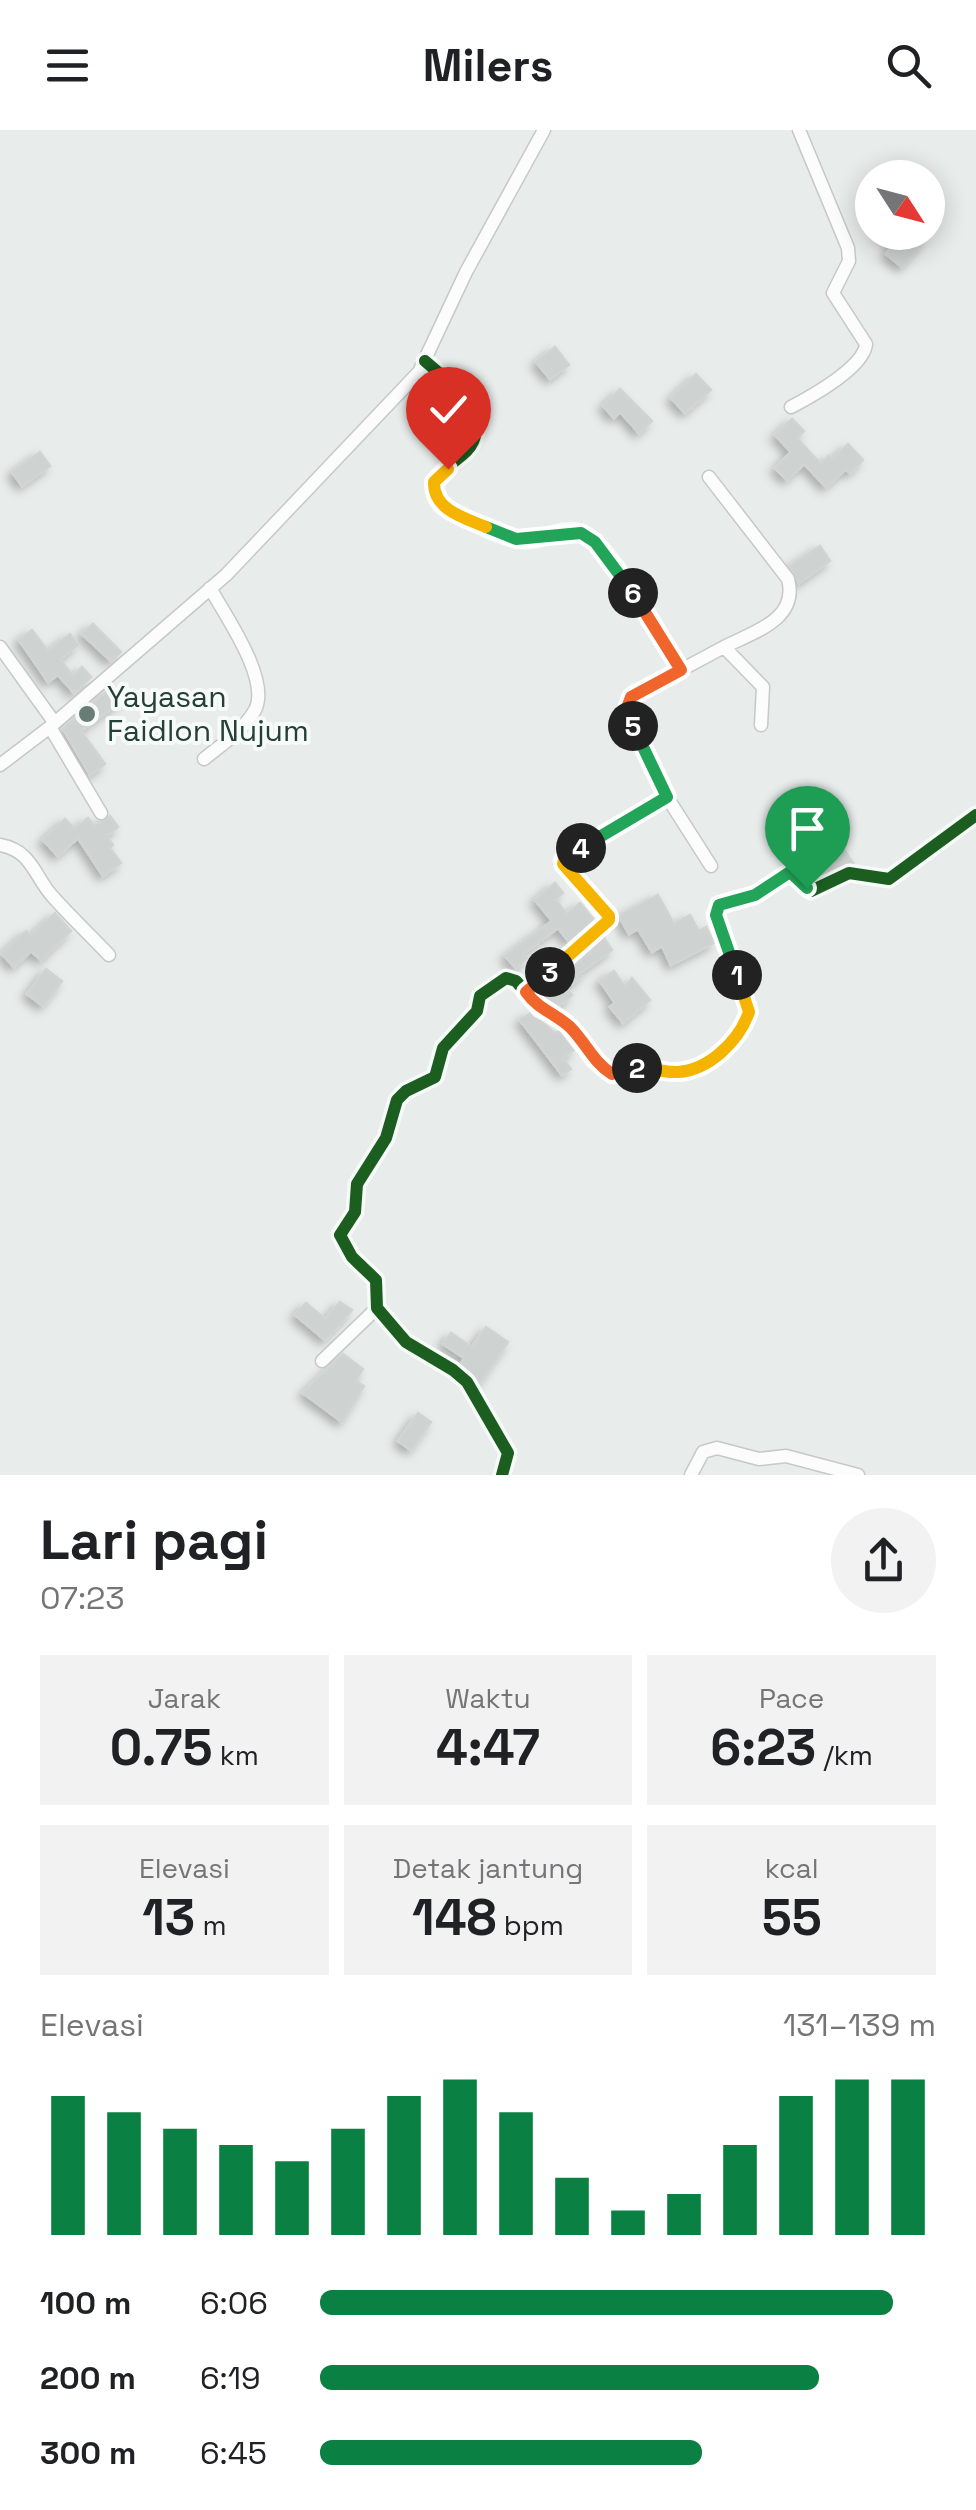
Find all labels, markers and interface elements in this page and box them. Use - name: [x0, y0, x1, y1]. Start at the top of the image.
- text: Milers: [423, 37, 553, 94]
- icon: menu: [40, 38, 95, 93]
- icon: search: [881, 38, 936, 93]
- north arrow: [855, 160, 945, 250]
- map controls: [855, 160, 945, 250]
- pin: [406, 367, 491, 470]
- icon: check: [421, 382, 476, 437]
- pin: 6: [608, 568, 658, 618]
- text: 6: [624, 575, 642, 611]
- place label: Yayasan Faidlon Nujum: [107, 677, 309, 750]
- pin: 5: [608, 701, 658, 751]
- marker: Yayasan Faidlon Nujum: [76, 703, 98, 725]
- text: 5: [625, 708, 641, 744]
- pin: [765, 786, 850, 889]
- icon: arrive: [780, 801, 835, 856]
- pin: 4: [556, 823, 606, 873]
- text: 4: [572, 830, 590, 866]
- pin: 3: [525, 947, 575, 997]
- pin: 1: [712, 950, 762, 1000]
- text: 3: [541, 954, 559, 990]
- text: 1: [731, 957, 743, 993]
- pin: 2: [612, 1043, 662, 1093]
- text: 2: [629, 1050, 645, 1086]
- text: Lari pagi: [40, 1505, 268, 1575]
- button: share: [831, 1508, 936, 1613]
- text: 07:23: [40, 1578, 125, 1618]
- text: Jarak: [148, 1680, 221, 1716]
- text: Waktu: [445, 1680, 531, 1716]
- text: Pace: [759, 1680, 824, 1716]
- text: 0.75: [110, 1716, 213, 1780]
- text: 4:47: [436, 1716, 540, 1780]
- text: 6:23: [710, 1716, 816, 1780]
- text: km: [213, 1737, 259, 1773]
- text: /km: [816, 1737, 873, 1773]
- text: Elevasi: [139, 1850, 230, 1886]
- text: Detak jantung: [393, 1850, 583, 1886]
- text: kcal: [765, 1850, 819, 1886]
- text: 13: [142, 1886, 195, 1950]
- text: 148: [412, 1886, 497, 1950]
- text: 55: [762, 1886, 822, 1950]
- text: m: [195, 1907, 226, 1943]
- text: bpm: [497, 1907, 564, 1943]
- text: Elevasi: [40, 2005, 144, 2045]
- text: 131–139 m: [783, 2005, 936, 2045]
- text: 100 m: [40, 2283, 131, 2323]
- text: 6:06: [200, 2283, 268, 2323]
- text: 200 m: [40, 2358, 136, 2398]
- text: 6:19: [200, 2358, 261, 2398]
- text: 300 m: [40, 2433, 136, 2473]
- text: 6:45: [200, 2433, 267, 2473]

